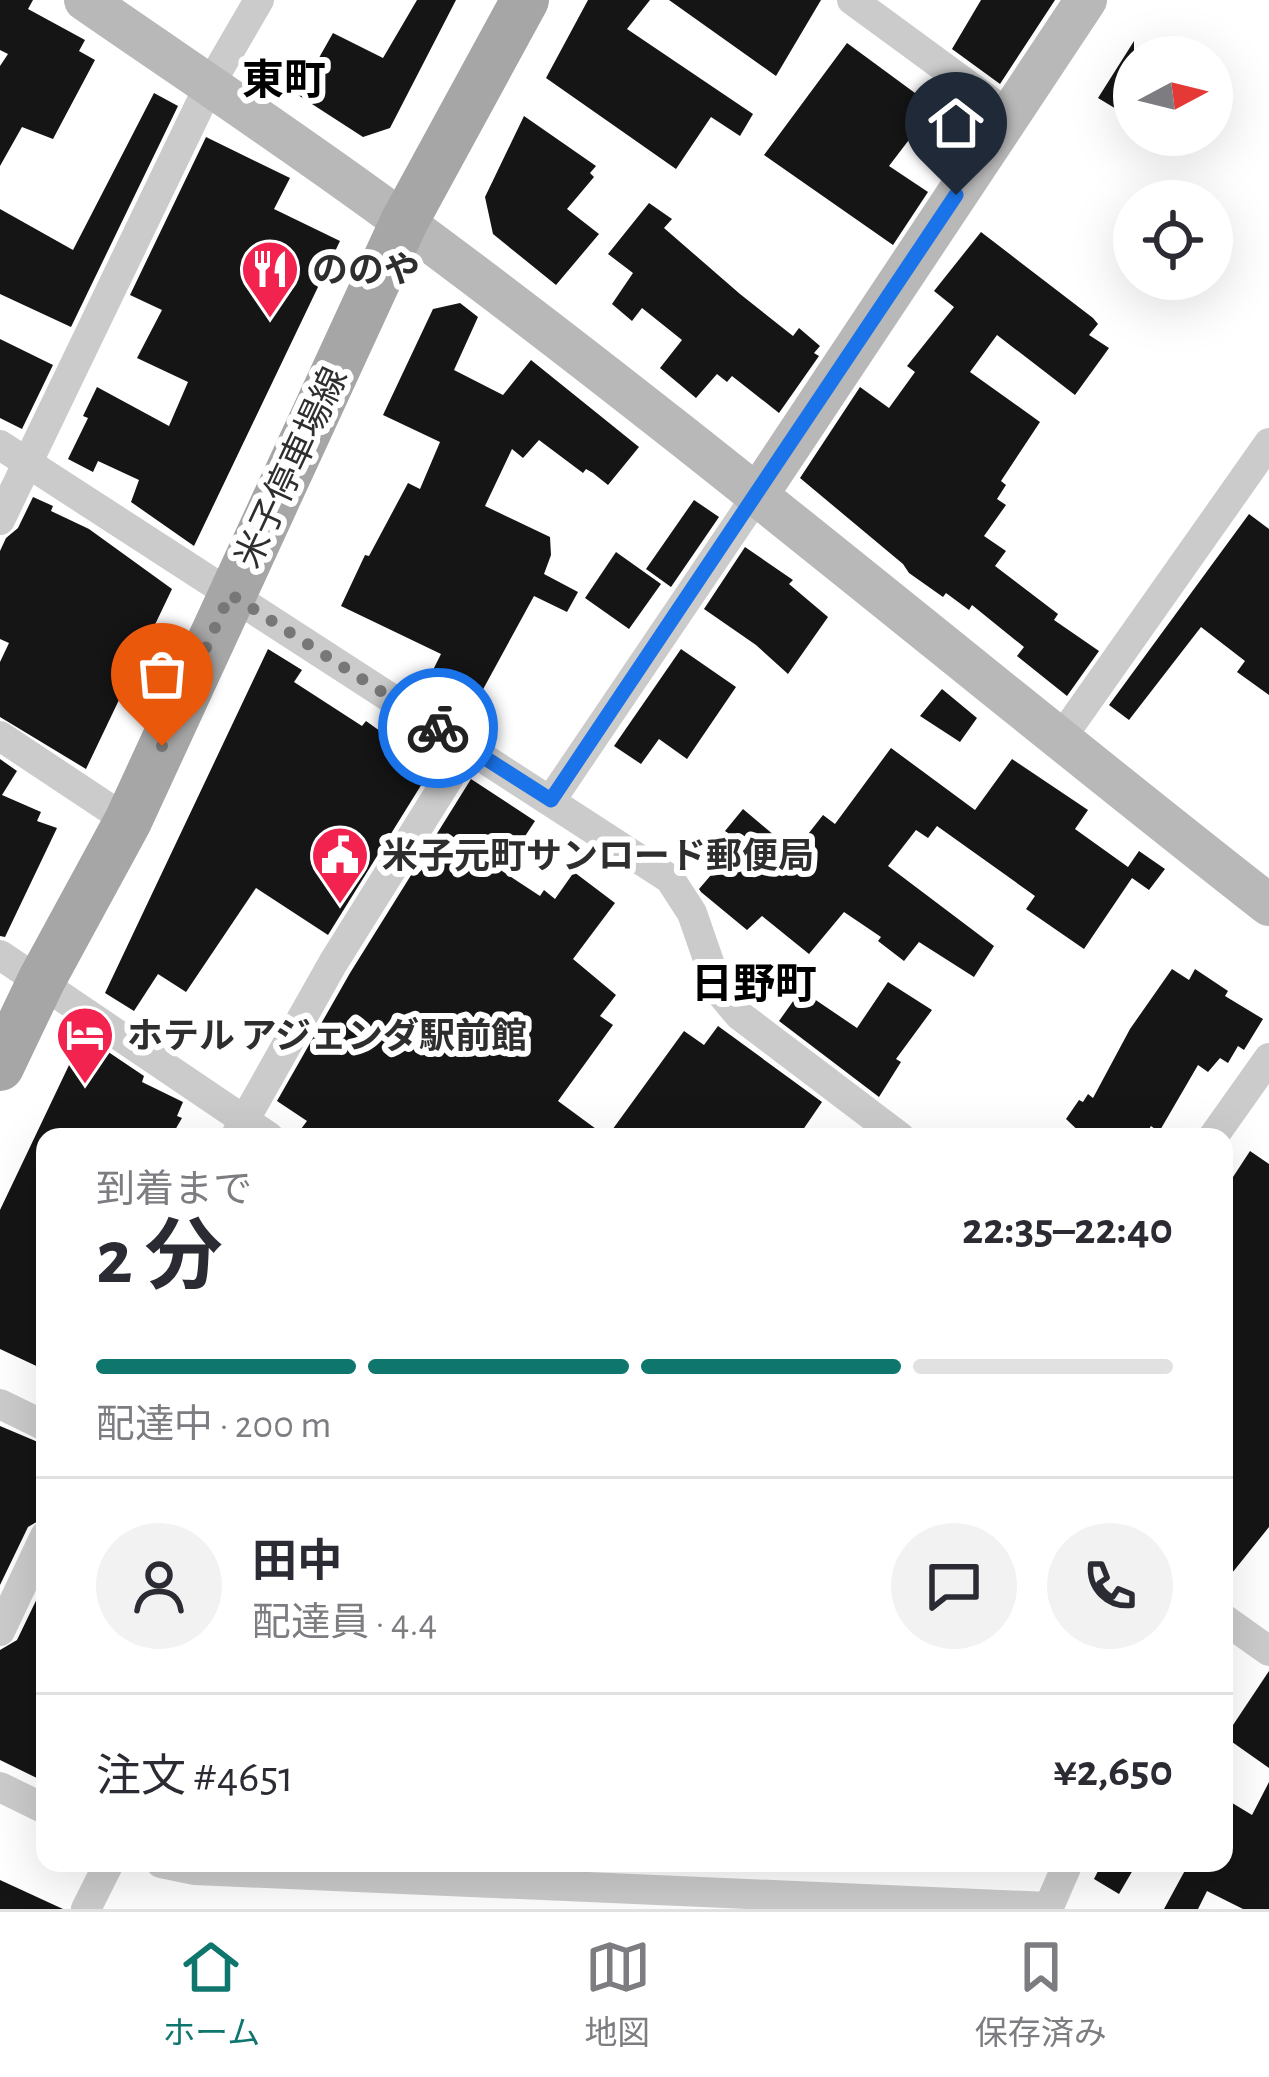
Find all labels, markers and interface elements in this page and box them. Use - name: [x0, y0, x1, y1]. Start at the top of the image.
- north arrow: [1113, 36, 1233, 156]
- map controls: [1113, 36, 1233, 300]
- district label: 東町: [242, 58, 326, 102]
- pin: [905, 72, 1007, 195]
- icon: home: [923, 90, 989, 156]
- button: locate: [1113, 180, 1233, 300]
- restaurant icon: ののや: [239, 238, 301, 320]
- place label: ののや: [312, 252, 420, 289]
- street label: 米子停車場線: [228, 362, 354, 573]
- pin: [111, 623, 213, 746]
- icon: bag: [129, 641, 195, 707]
- courier: [378, 668, 498, 788]
- icon: bike: [405, 695, 471, 761]
- public building icon: 米子元町サンロード郵便局: [309, 824, 371, 906]
- place label: 米子元町サンロード郵便局: [382, 837, 814, 875]
- district label: 日野町: [691, 964, 817, 1006]
- hotel icon: ホテル アジェンダ駅前館: [54, 1004, 116, 1086]
- place label: ホテル アジェンダ駅前館: [127, 1016, 527, 1055]
- text: 到着まで: [96, 1171, 252, 1210]
- text: 22:35–22:40: [962, 1207, 1173, 1252]
- text: 2 分: [96, 1220, 223, 1298]
- text: 配達中 · 200 m: [96, 1406, 331, 1445]
- button: person: [96, 1523, 222, 1649]
- button: chat: [891, 1523, 1017, 1649]
- button: phone: [1047, 1523, 1173, 1649]
- text: 田中: [252, 1540, 342, 1585]
- text: 配達員 · 4.4: [252, 1604, 437, 1643]
- text: ¥2,650: [1053, 1749, 1173, 1794]
- text: 注文 #4651: [96, 1755, 294, 1800]
- tab: ホーム: [162, 1934, 260, 2055]
- tab: 地図: [585, 1934, 651, 2055]
- tab: 保存済み: [975, 1934, 1107, 2055]

